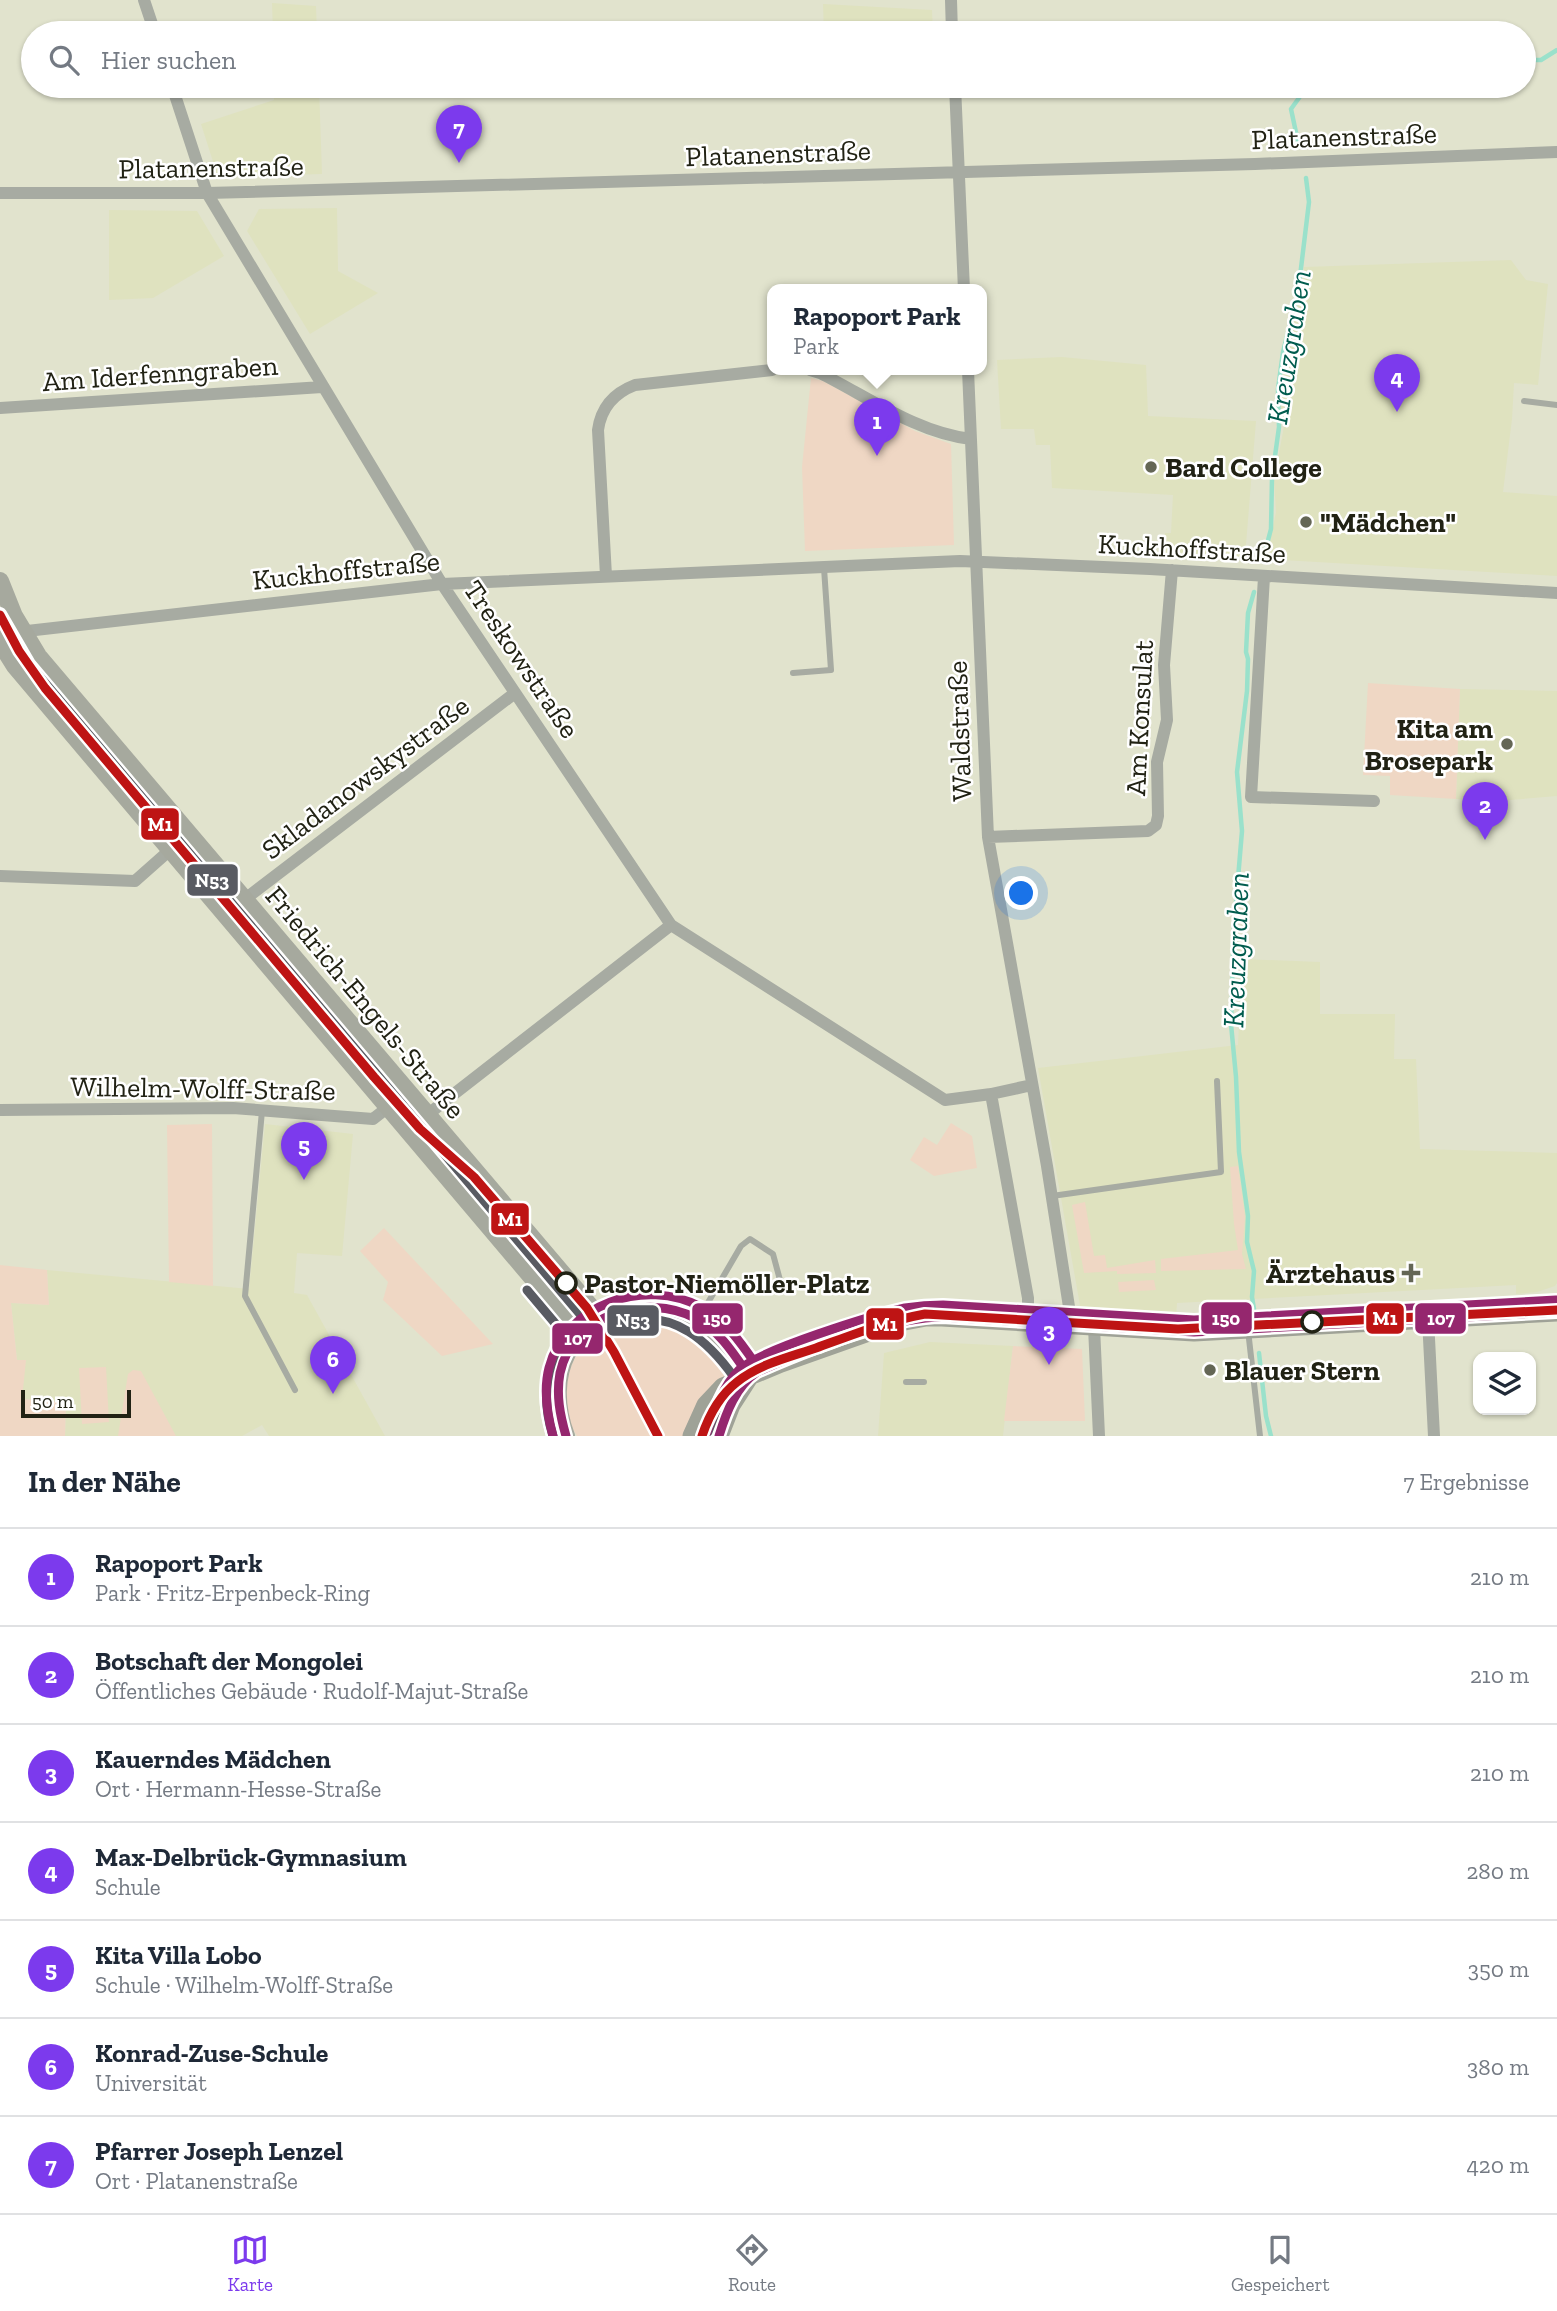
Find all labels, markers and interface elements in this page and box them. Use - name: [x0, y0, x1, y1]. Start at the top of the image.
- search box: [21, 21, 1536, 98]
- icon: search: [45, 41, 83, 79]
- text: Hier suchen: [101, 44, 236, 76]
- pin: 7: [436, 105, 482, 163]
- street label: Platanenstraße: [1251, 117, 1437, 156]
- street label: Platanenstraße: [685, 134, 871, 173]
- street label: Platanenstraße: [118, 149, 304, 186]
- water label: Kreuzgraben: [1259, 267, 1319, 427]
- popup: [767, 284, 987, 375]
- text: Rapoport Park: [793, 300, 961, 332]
- text: Park: [793, 332, 839, 360]
- street label: Am Iderfenngraben: [41, 349, 279, 398]
- pin: 4: [1374, 354, 1420, 412]
- pin: 1: [854, 398, 900, 456]
- place label: Bard College: [1165, 451, 1322, 484]
- marker: Bard College: [1143, 459, 1159, 475]
- place label: "Mädchen": [1320, 506, 1456, 539]
- marker: "Mädchen": [1298, 514, 1314, 530]
- street label: Kuckhoffstraße: [1097, 527, 1287, 570]
- street label: Kuckhoffstraße: [251, 544, 441, 597]
- street label: Treskowstraße: [457, 574, 586, 744]
- street label: Am Konsulat: [1119, 639, 1160, 797]
- street label: Waldstraße: [941, 660, 978, 802]
- street label: Skladanowskystraße: [255, 689, 475, 866]
- place label: Kita am Brosepark: [1364, 712, 1494, 777]
- marker: Kita am Brosepark: [1499, 736, 1515, 752]
- pin: 2: [1462, 782, 1508, 840]
- line badge: M1: [140, 807, 180, 841]
- text: M1: [148, 813, 173, 836]
- line badge: N53: [186, 863, 239, 897]
- text: N53: [195, 869, 229, 892]
- water label: Kreuzgraben: [1215, 872, 1257, 1028]
- your location: [1004, 876, 1038, 910]
- street label: Friedrich-Engels-Straße: [259, 879, 472, 1125]
- street label: Wilhelm-Wolff-Straße: [70, 1070, 336, 1107]
- pin: 5: [281, 1122, 327, 1180]
- line badge: M1: [490, 1202, 530, 1236]
- text: M1: [498, 1208, 523, 1231]
- place label: Ärztehaus: [1266, 1257, 1395, 1290]
- marker: Ärztehaus: [1401, 1263, 1421, 1283]
- place label: Pastor-Niemöller-Platz: [584, 1267, 870, 1300]
- marker: Pastor-Niemöller-Platz: [555, 1272, 577, 1294]
- line badge: 150: [1200, 1301, 1253, 1335]
- line badge: 150: [691, 1302, 744, 1335]
- line badge: M1: [1365, 1302, 1405, 1335]
- line badge: 107: [1414, 1302, 1467, 1335]
- line badge: N53: [606, 1304, 660, 1337]
- text: 150: [703, 1307, 731, 1330]
- line badge: M1: [865, 1307, 905, 1341]
- pin: 3: [1026, 1307, 1072, 1365]
- text: 150: [1212, 1307, 1240, 1330]
- text: M1: [1373, 1307, 1398, 1330]
- text: 107: [1427, 1307, 1456, 1330]
- text: N53: [616, 1309, 650, 1332]
- unlabelled marker: [1301, 1311, 1323, 1333]
- text: M1: [873, 1313, 898, 1336]
- line badge: 107: [551, 1322, 604, 1355]
- text: 107: [564, 1327, 593, 1350]
- pin: 6: [310, 1336, 356, 1394]
- map controls: [1473, 1352, 1536, 1415]
- button: layers: [1473, 1352, 1536, 1415]
- place label: Blauer Stern: [1224, 1354, 1380, 1387]
- marker: Blauer Stern: [1202, 1362, 1218, 1378]
- scale bar: [21, 1387, 131, 1419]
- text: 50 m: [32, 1390, 73, 1413]
- text: In der Nähe: [28, 1464, 181, 1500]
- text: 7 Ergebnisse: [1403, 1468, 1529, 1496]
- text: Rapoport Park: [95, 1547, 263, 1579]
- text: 1: [46, 1563, 56, 1591]
- text: 210 m: [1470, 1563, 1529, 1591]
- text: Park · Fritz-Erpenbeck-Ring: [95, 1579, 370, 1607]
- text: Botschaft der Mongolei: [95, 1645, 363, 1677]
- text: 2: [45, 1661, 57, 1689]
- text: 210 m: [1470, 1661, 1529, 1689]
- text: Öffentliches Gebäude · Rudolf-Majut-Straße: [95, 1677, 528, 1705]
- text: Kauerndes Mädchen: [95, 1743, 331, 1775]
- text: 3: [45, 1759, 57, 1787]
- text: 210 m: [1470, 1759, 1529, 1787]
- text: Ort · Hermann-Hesse-Straße: [95, 1775, 381, 1803]
- text: Max-Delbrück-Gymnasium: [95, 1841, 407, 1873]
- text: 4: [44, 1857, 58, 1885]
- text: 280 m: [1466, 1857, 1529, 1885]
- text: Schule: [95, 1873, 161, 1901]
- text: Kita Villa Lobo: [95, 1939, 262, 1971]
- text: 5: [45, 1955, 57, 1983]
- text: 350 m: [1468, 1955, 1529, 1983]
- text: Schule · Wilhelm-Wolff-Straße: [95, 1971, 393, 1999]
- text: Konrad-Zuse-Schule: [95, 2037, 328, 2069]
- text: 6: [45, 2053, 57, 2081]
- text: 380 m: [1467, 2053, 1529, 2081]
- text: Universität: [95, 2069, 207, 2097]
- text: Pfarrer Joseph Lenzel: [95, 2135, 343, 2167]
- text: 7: [45, 2151, 57, 2179]
- text: 420 m: [1466, 2151, 1529, 2179]
- text: Ort · Platanenstraße: [95, 2167, 298, 2195]
- tab: Karte: [228, 2231, 273, 2296]
- tab: Route: [728, 2231, 776, 2296]
- tab: Gespeichert: [1231, 2231, 1329, 2296]

